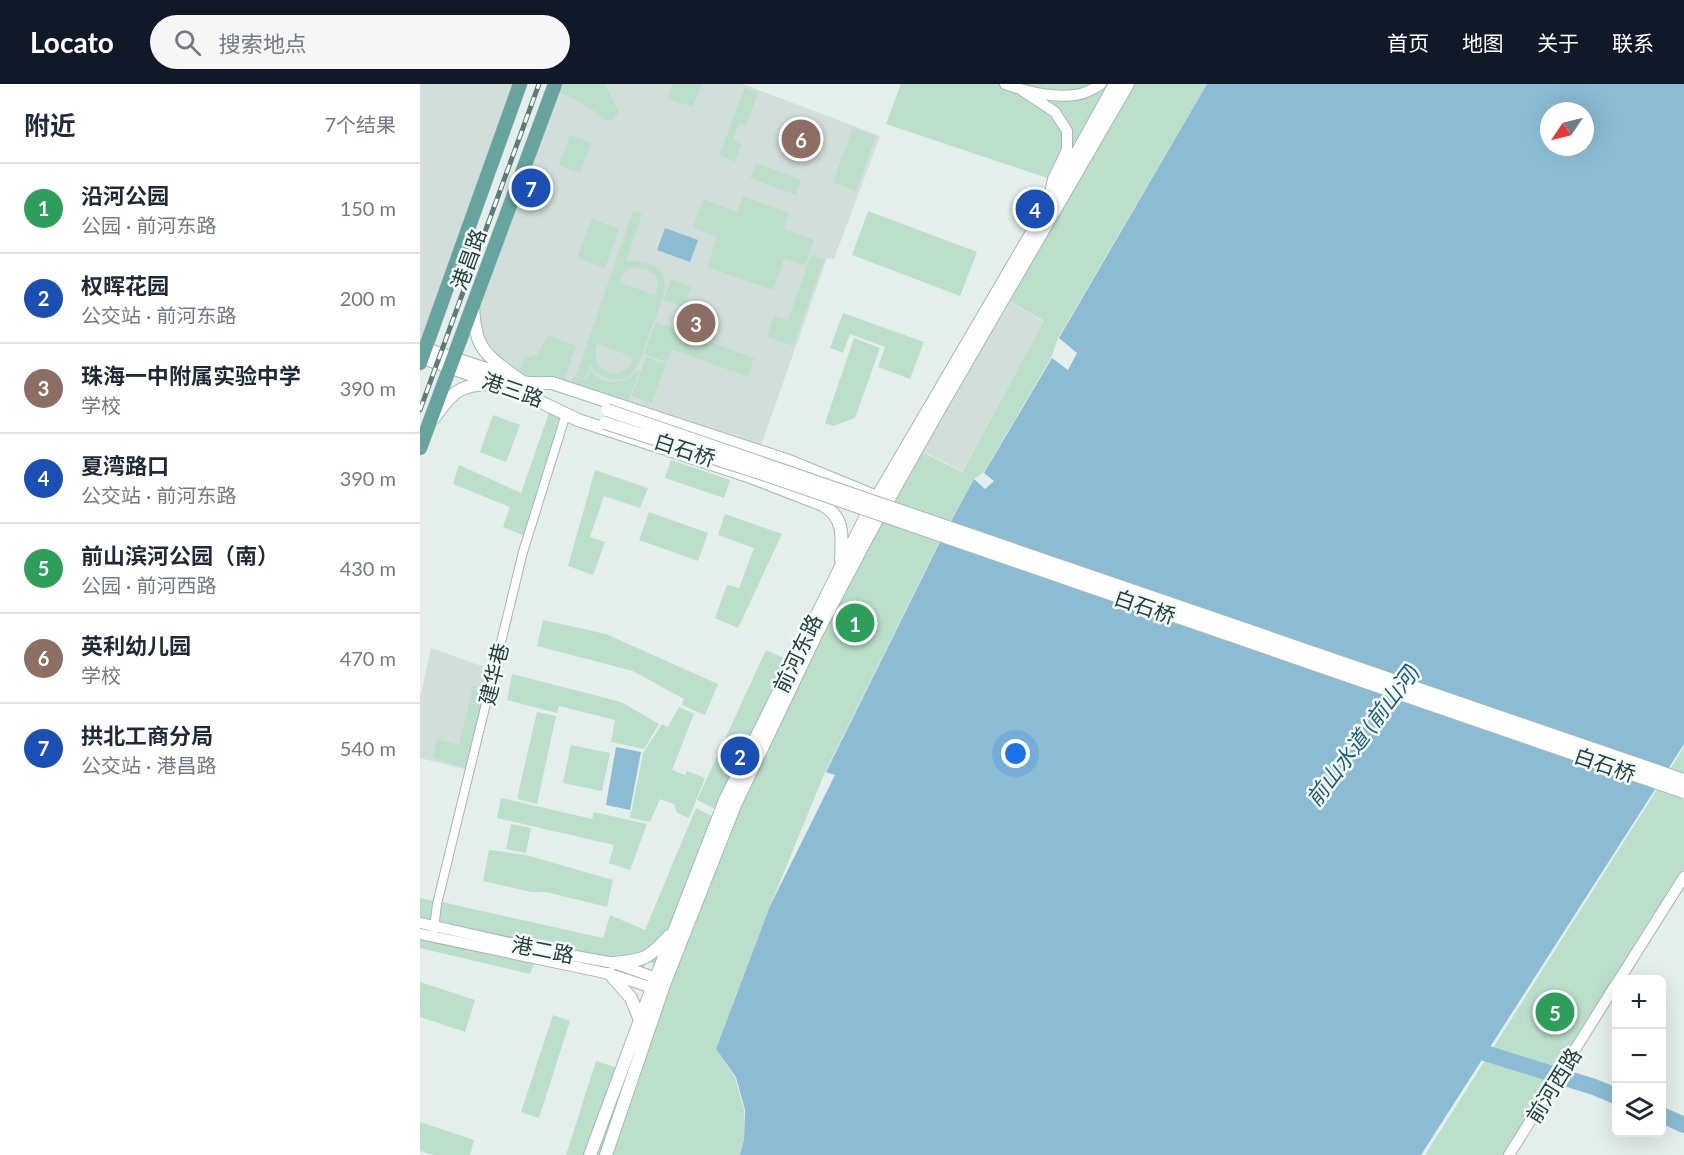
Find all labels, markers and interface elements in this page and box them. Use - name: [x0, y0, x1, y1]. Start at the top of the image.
- search box: [150, 15, 570, 69]
- text: Locato: [30, 25, 114, 59]
- icon: search: [171, 26, 204, 59]
- text: 搜索地点: [219, 30, 307, 57]
- text: 首页: [1387, 30, 1429, 55]
- text: 地图: [1462, 30, 1504, 55]
- text: 关于: [1537, 30, 1579, 55]
- text: 联系: [1612, 30, 1654, 55]
- north arrow: [1540, 102, 1594, 156]
- text: 附近: [24, 109, 76, 141]
- text: 7个结果: [324, 112, 396, 136]
- pin: 6: [782, 116, 820, 162]
- pin: 7: [512, 166, 550, 210]
- text: 沿河公园: [81, 182, 169, 209]
- pin: 4: [1016, 186, 1054, 232]
- text: 1: [38, 196, 49, 220]
- text: 150 m: [340, 196, 396, 220]
- text: 公园 · 前河东路: [81, 213, 216, 237]
- street label: 港昌路: [445, 225, 491, 293]
- text: 权晖花园: [81, 272, 169, 299]
- text: 2: [38, 286, 49, 310]
- text: 200 m: [340, 286, 396, 310]
- pin: 3: [676, 300, 716, 346]
- text: 公交站 · 前河东路: [81, 303, 236, 327]
- text: 珠海一中附属实验中学: [81, 362, 301, 389]
- street label: 港三路: [479, 367, 547, 411]
- text: 3: [38, 376, 49, 400]
- text: 390 m: [340, 376, 396, 400]
- text: 学校: [81, 393, 121, 417]
- street label: 白石桥: [651, 427, 719, 471]
- text: 夏湾路口: [81, 452, 169, 479]
- text: 4: [38, 466, 49, 490]
- text: 390 m: [340, 466, 396, 490]
- text: 公交站 · 前河东路: [81, 483, 236, 507]
- text: 前山滨河公园（南）: [81, 542, 279, 569]
- text: 5: [38, 556, 49, 580]
- text: 430 m: [340, 556, 396, 580]
- text: 公园 · 前河西路: [81, 573, 216, 597]
- street label: 白石桥: [1111, 584, 1179, 628]
- pin: 1: [836, 600, 874, 646]
- street label: 前河东路: [767, 610, 827, 696]
- text: 英利幼儿园: [81, 632, 191, 659]
- street label: 建华巷: [473, 640, 513, 708]
- text: 6: [38, 646, 49, 670]
- text: 470 m: [340, 646, 396, 670]
- water label: 前山水道 (前山河): [1300, 659, 1424, 811]
- text: 学校: [81, 663, 121, 687]
- text: 拱北工商分局: [81, 722, 213, 749]
- pin: 2: [720, 734, 760, 778]
- text: 7: [38, 736, 49, 760]
- text: 540 m: [340, 736, 396, 760]
- your location: [1001, 739, 1030, 768]
- street label: 白石桥: [1571, 742, 1639, 786]
- text: 公交站 · 港昌路: [81, 753, 216, 777]
- street label: 港二路: [510, 931, 576, 967]
- map controls: [1612, 975, 1666, 1137]
- button: +: [1612, 975, 1666, 1029]
- pin: 5: [1536, 990, 1574, 1034]
- button: −: [1612, 1029, 1666, 1083]
- street label: 前河西路: [1520, 1043, 1586, 1127]
- button: layers: [1612, 1083, 1666, 1137]

